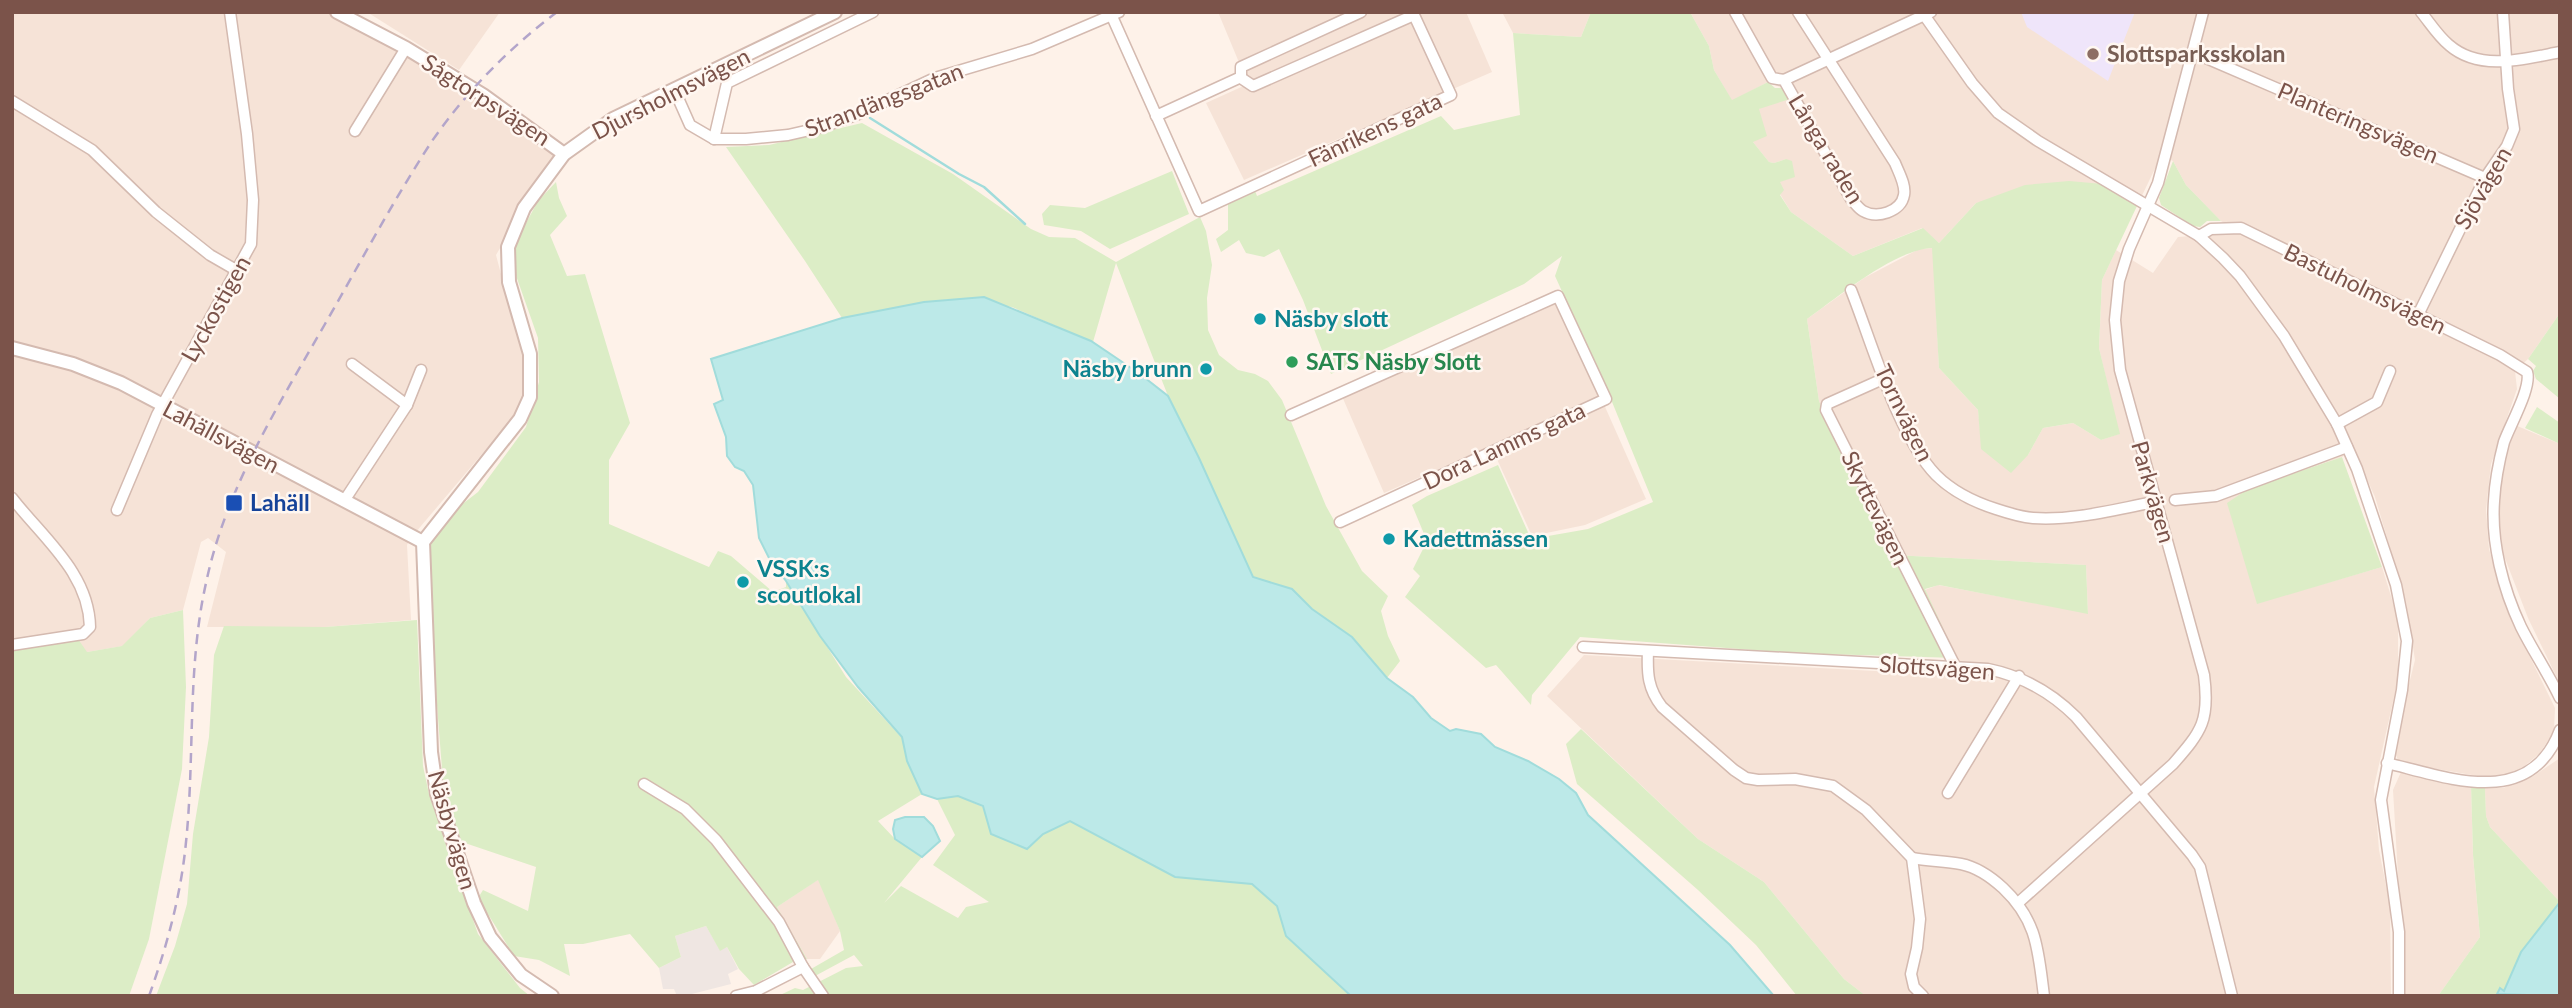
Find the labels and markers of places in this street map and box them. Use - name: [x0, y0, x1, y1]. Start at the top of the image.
- place label: Slottsparksskolan: [2107, 39, 2286, 67]
- marker: Slottsparksskolan: [2085, 46, 2101, 62]
- place label: Näsby slott: [1274, 304, 1389, 332]
- marker: Näsby slott: [1252, 311, 1268, 327]
- place label: SATS Näsby Slott: [1306, 347, 1482, 375]
- place label: Näsby brunn: [1062, 354, 1192, 382]
- marker: SATS Näsby Slott: [1284, 354, 1300, 370]
- marker: Näsby brunn: [1198, 361, 1214, 377]
- place label: Lahäll: [250, 488, 310, 516]
- marker: Lahäll: [224, 493, 244, 513]
- place label: Kadettmässen: [1403, 524, 1548, 552]
- marker: Kadettmässen: [1381, 531, 1397, 547]
- place label: VSSK:s scoutlokal: [756, 554, 861, 608]
- marker: VSSK:s scoutlokal: [735, 574, 751, 590]

